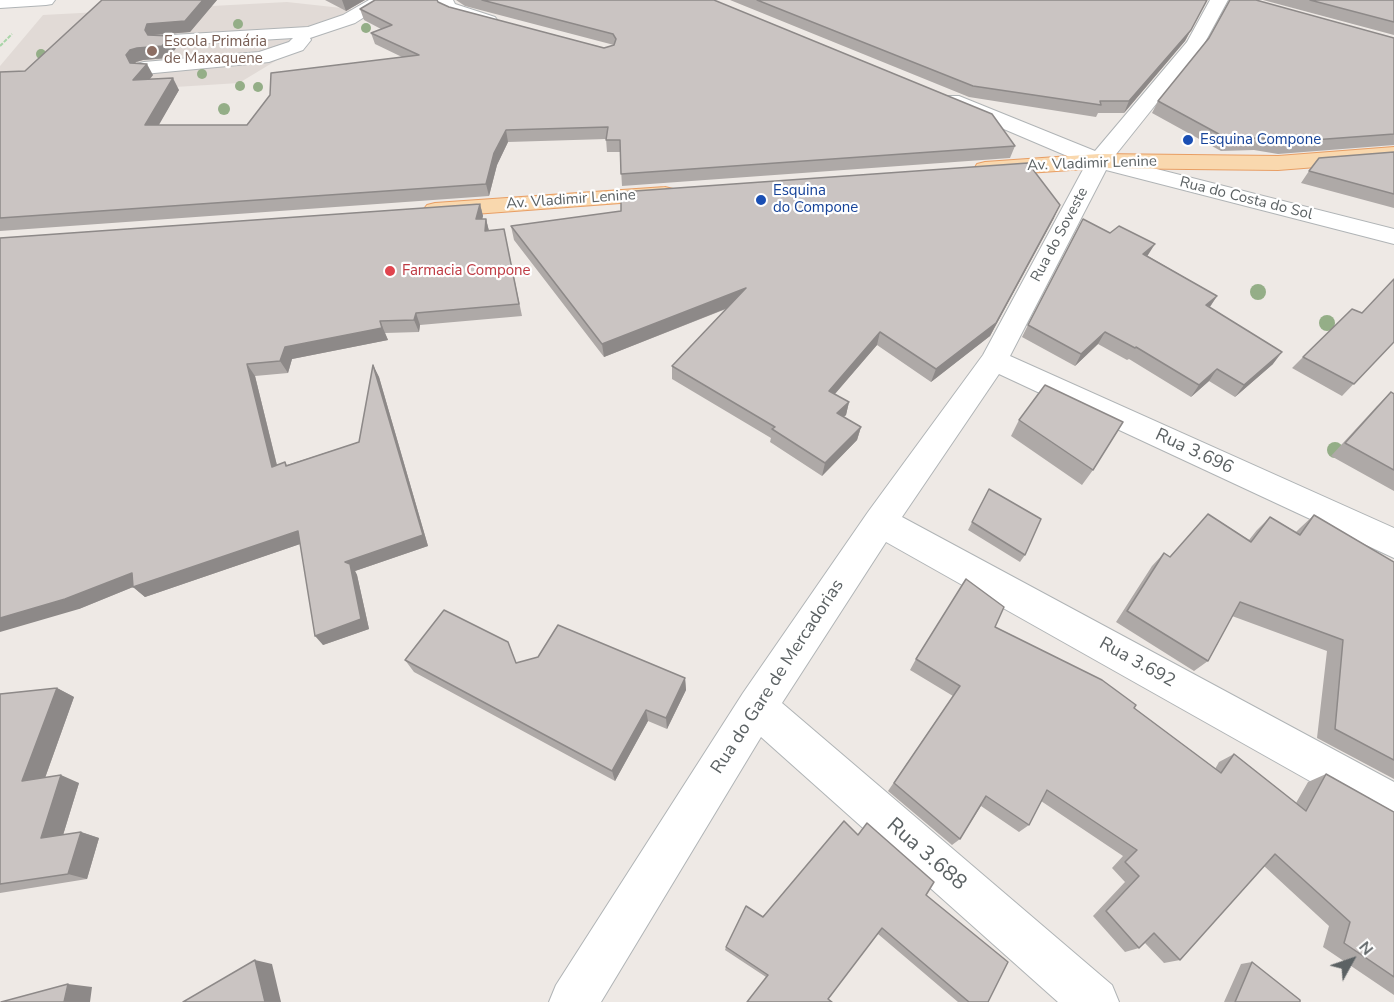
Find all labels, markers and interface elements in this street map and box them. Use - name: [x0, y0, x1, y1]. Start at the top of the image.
- place label: Escola Primária de Maxaquene: [164, 33, 267, 68]
- marker: Escola Primária de Maxaquene: [145, 44, 159, 58]
- place label: Esquina Compone: [1200, 131, 1321, 149]
- marker: Esquina Compone: [1181, 133, 1195, 147]
- street label: Av. Vladimir Lenine: [1027, 153, 1157, 175]
- street label: Rua do Costa do Sol: [1178, 174, 1314, 224]
- place label: Esquina do Compone: [773, 182, 858, 217]
- street label: Rua do Soveste: [1028, 185, 1092, 285]
- street label: Av. Vladimir Lenine: [506, 186, 636, 214]
- marker: Esquina do Compone: [754, 193, 768, 207]
- place label: Farmacia Compone: [402, 262, 531, 280]
- marker: Farmacia Compone: [383, 264, 397, 278]
- street label: Rua 3.696: [1152, 425, 1236, 479]
- street label: Rua do Gare de Mercadorias: [707, 576, 849, 778]
- street label: Rua 3.692: [1095, 633, 1179, 693]
- street label: Rua 3.688: [881, 813, 971, 897]
- north arrow: [1322, 930, 1382, 990]
- text: N: [1354, 937, 1378, 960]

